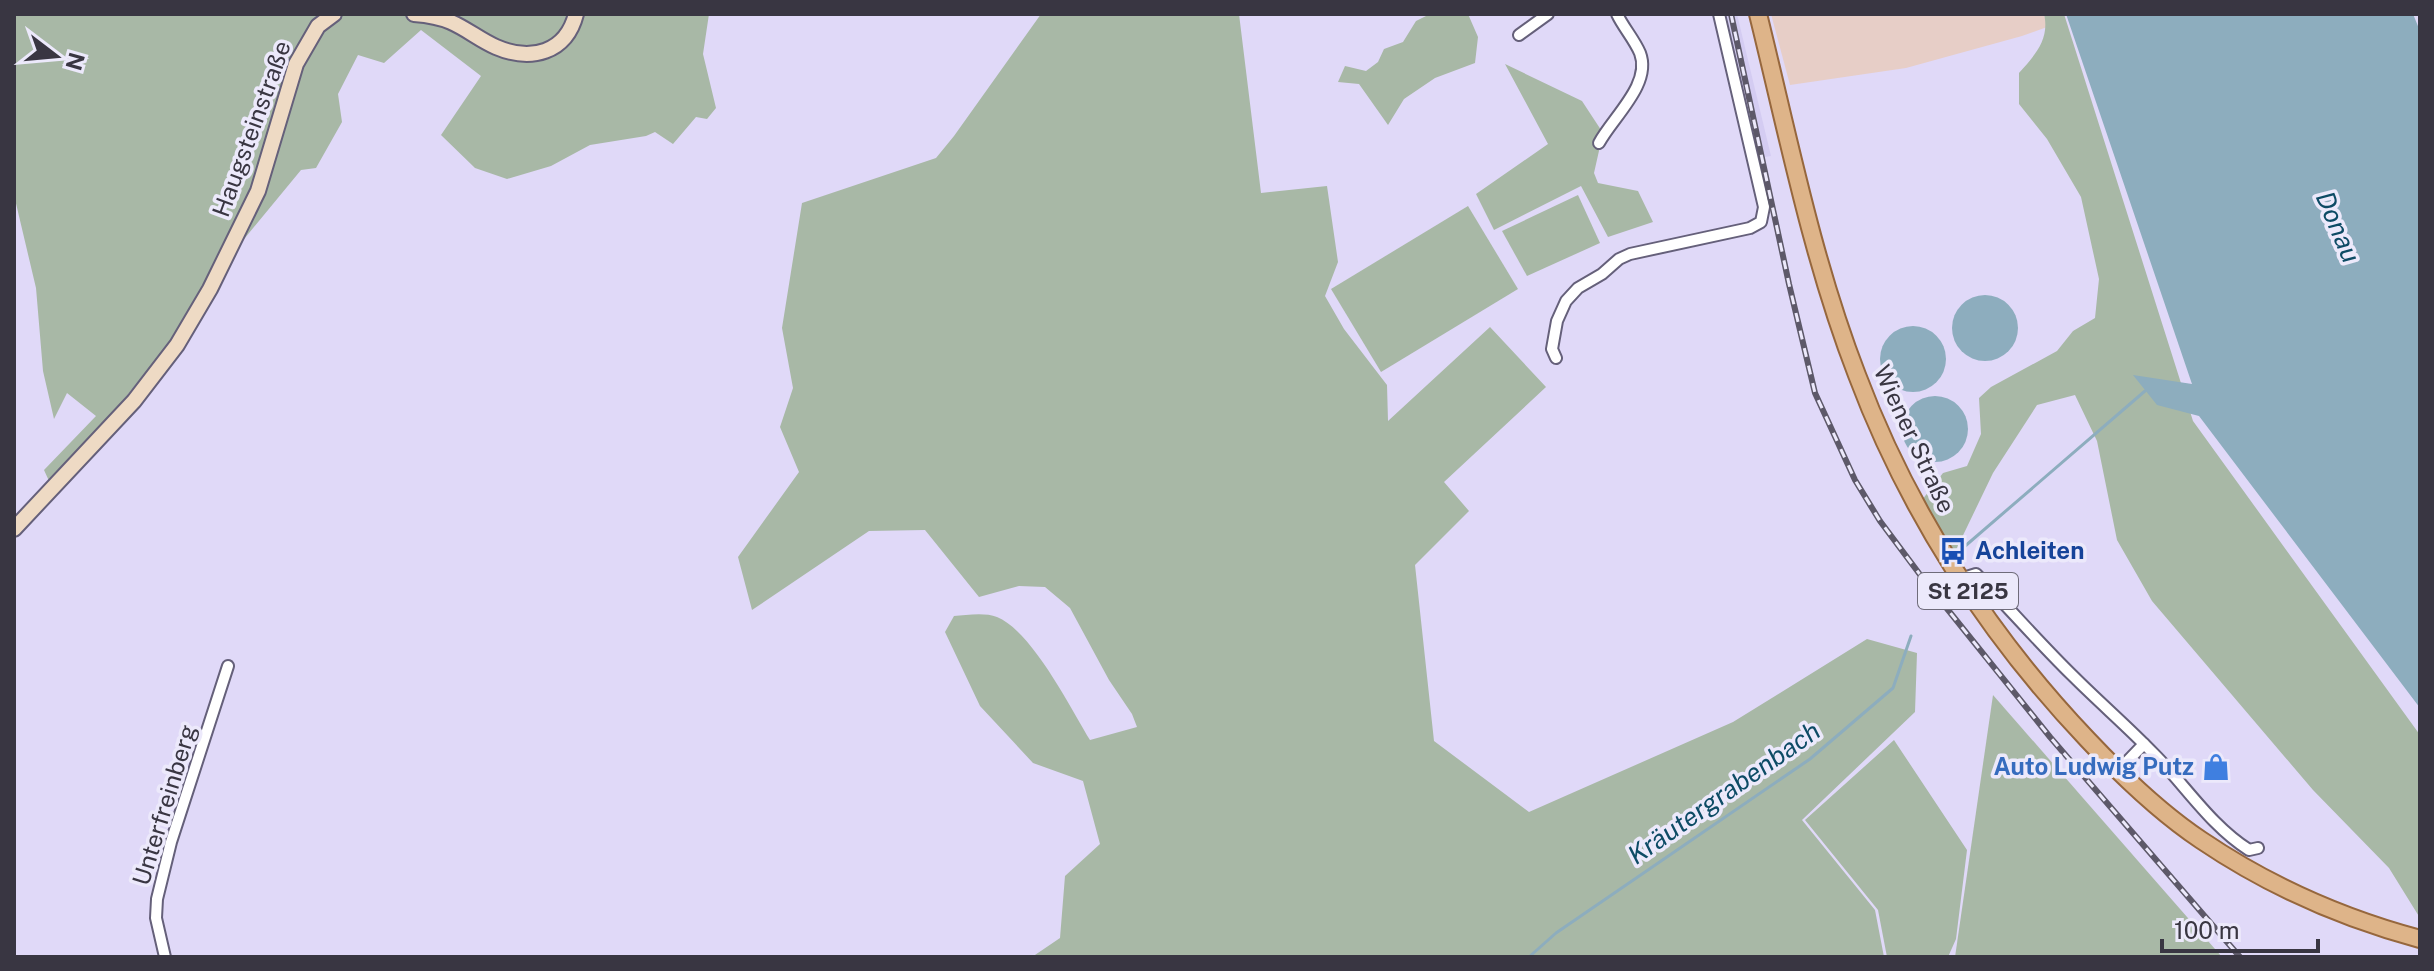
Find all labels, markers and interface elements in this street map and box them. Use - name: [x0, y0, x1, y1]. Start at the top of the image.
- north arrow: [16, 16, 96, 96]
- street label: Haugsteinstraße: [206, 37, 296, 221]
- text: N: [60, 50, 90, 73]
- water label: Donau: [2310, 186, 2367, 267]
- street label: Wiener Straße: [1868, 360, 1961, 517]
- bus stop icon: Achleiten: [1938, 536, 1968, 566]
- place label: Achleiten: [1975, 536, 2084, 564]
- road number: St 2125: [1918, 573, 2018, 609]
- water label: Kräutergrabenbach: [1622, 715, 1826, 871]
- street label: Unterfreinberg: [126, 721, 202, 888]
- place label: Auto Ludwig Putz: [1993, 752, 2194, 780]
- shop icon: Auto Ludwig Putz: [2201, 752, 2231, 782]
- scale bar: [2162, 903, 2318, 953]
- text: 100 m: [2174, 916, 2240, 944]

